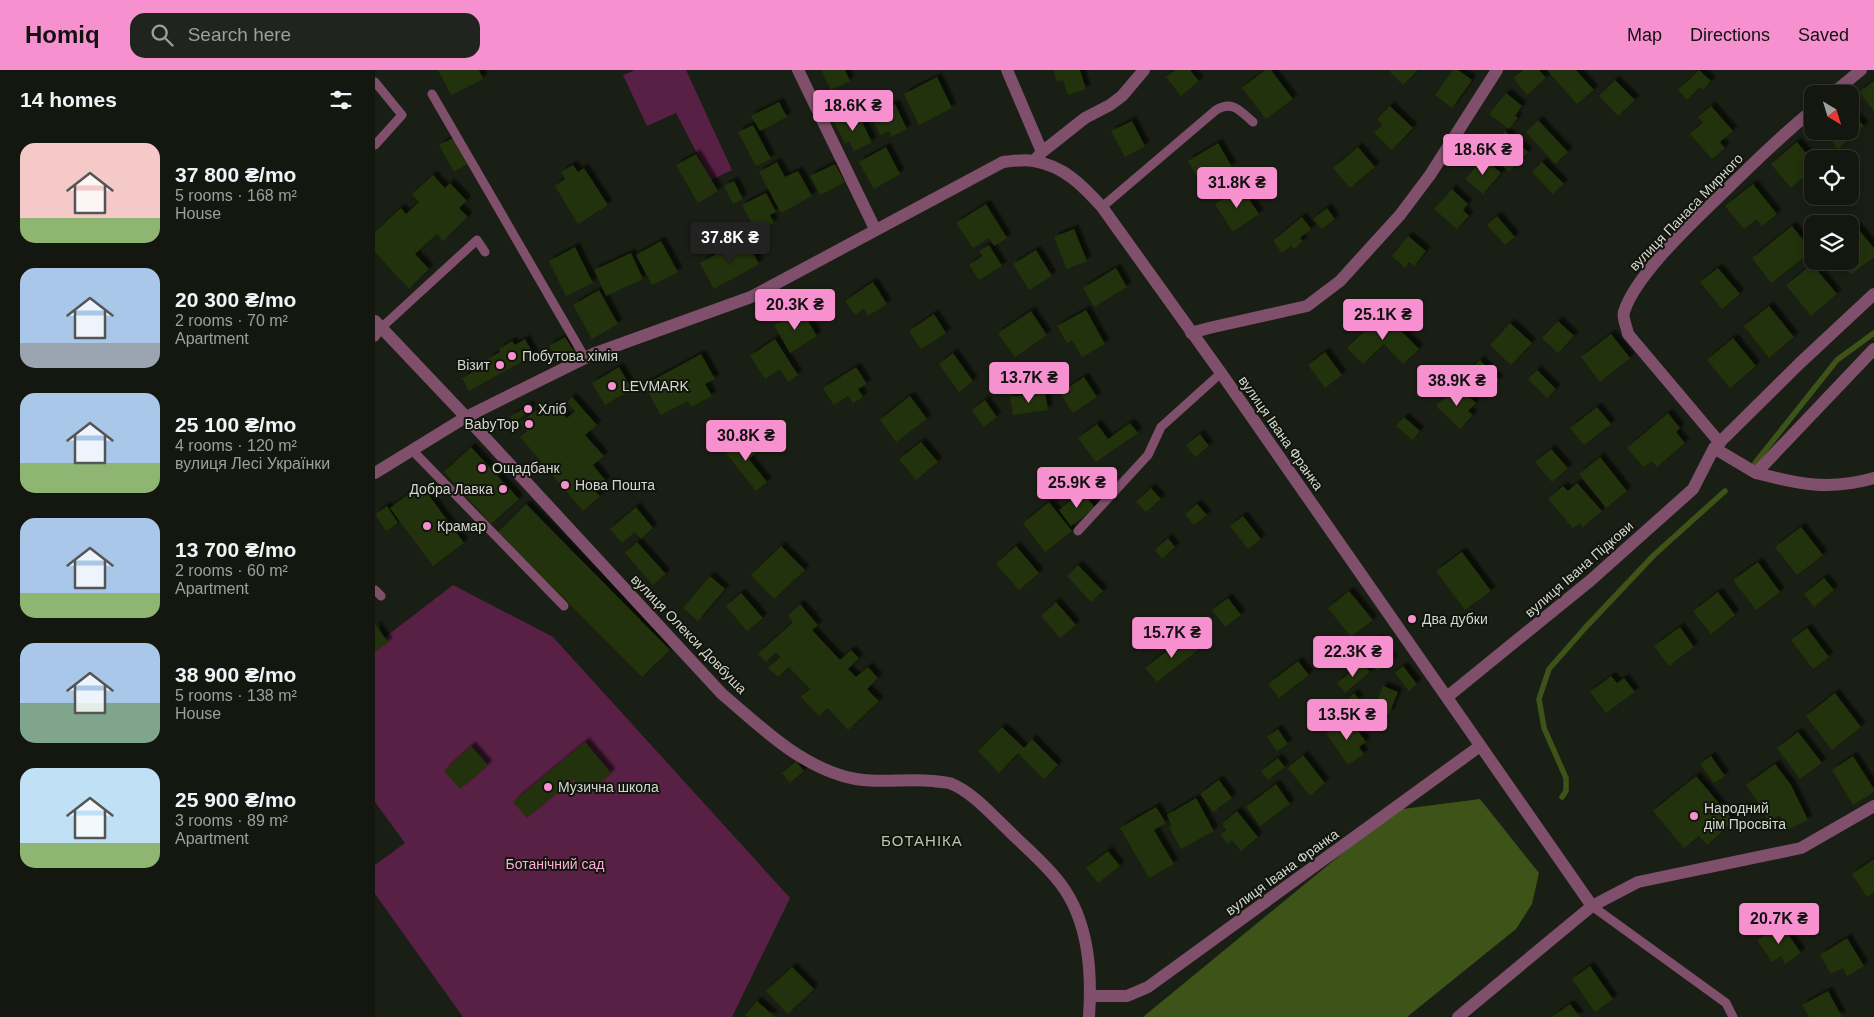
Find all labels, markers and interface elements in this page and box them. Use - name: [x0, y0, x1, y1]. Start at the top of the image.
- search box: [130, 13, 480, 58]
- text: Homiq: [25, 21, 100, 48]
- icon: search: [148, 21, 176, 49]
- text: Search here: [188, 24, 291, 45]
- text: Map: [1627, 25, 1662, 45]
- text: Directions: [1690, 25, 1770, 45]
- text: Saved: [1798, 25, 1849, 45]
- north arrow: [1804, 85, 1859, 140]
- map controls: [1804, 85, 1859, 270]
- icon: filters: [327, 86, 355, 114]
- text: 14 homes: [20, 88, 117, 111]
- pin: 18.6K ₴: [807, 90, 899, 132]
- text: 18.6K ₴: [824, 97, 882, 114]
- pin: 18.6K ₴: [1437, 134, 1529, 176]
- text: 18.6K ₴: [1454, 141, 1512, 158]
- street label: вулиця Панаса Мирного: [1626, 150, 1746, 274]
- button: locate: [1804, 150, 1859, 205]
- icon: home: [60, 163, 120, 223]
- text: 37 800 ₴/mo: [175, 163, 296, 186]
- pin: 31.8K ₴: [1191, 166, 1283, 209]
- text: 31.8K ₴: [1208, 174, 1266, 191]
- text: 5 rooms · 168 m²: [175, 187, 297, 204]
- text: House: [175, 205, 221, 222]
- button: layers: [1804, 215, 1859, 270]
- pin: 37.8K ₴: [684, 222, 776, 264]
- text: 37.8K ₴: [701, 229, 759, 246]
- icon: home: [60, 288, 120, 348]
- text: 20 300 ₴/mo: [175, 288, 296, 311]
- pin: 20.3K ₴: [749, 288, 841, 331]
- text: 20.3K ₴: [766, 296, 824, 313]
- pin: 25.1K ₴: [1337, 298, 1429, 341]
- text: 25.1K ₴: [1354, 306, 1412, 323]
- text: 2 rooms · 70 m²: [175, 312, 288, 329]
- text: Apartment: [175, 330, 249, 347]
- place label: Побутова хімія: [522, 348, 618, 364]
- marker: Побутова хімія: [506, 350, 518, 362]
- place label: Візит: [457, 357, 491, 373]
- marker: Візит: [494, 359, 506, 371]
- pin: 13.7K ₴: [983, 362, 1075, 404]
- pin: 38.9K ₴: [1411, 364, 1503, 407]
- text: 13.7K ₴: [1000, 369, 1058, 386]
- text: 38.9K ₴: [1428, 372, 1486, 389]
- street label: вулиця Івана Франка: [1235, 373, 1327, 493]
- place label: LEVMARK: [622, 378, 690, 394]
- marker: LEVMARK: [606, 380, 618, 392]
- place label: Хліб: [538, 401, 567, 417]
- marker: Хліб: [522, 403, 534, 415]
- icon: home: [60, 413, 120, 473]
- text: 25 100 ₴/mo: [175, 413, 296, 436]
- place label: BabyTop: [465, 416, 519, 432]
- marker: BabyTop: [523, 418, 535, 430]
- pin: 30.8K ₴: [700, 420, 792, 462]
- text: 30.8K ₴: [717, 427, 775, 444]
- text: 4 rooms · 120 m²: [175, 437, 297, 454]
- text: вулиця Лесі Українки: [175, 455, 330, 472]
- place label: Ощадбанк: [492, 460, 561, 476]
- marker: Ощадбанк: [476, 462, 488, 474]
- pin: 25.9K ₴: [1031, 466, 1123, 509]
- text: 25.9K ₴: [1048, 474, 1106, 491]
- place label: Нова Пошта: [575, 477, 655, 493]
- marker: Нова Пошта: [559, 479, 571, 491]
- place label: Добра Лавка: [409, 481, 493, 497]
- marker: Добра Лавка: [497, 483, 509, 495]
- place label: Крамар: [437, 518, 486, 534]
- street label: вулиця Івана Підкови: [1522, 518, 1636, 620]
- marker: Крамар: [421, 520, 433, 532]
- icon: home: [60, 538, 120, 598]
- text: 13 700 ₴/mo: [175, 538, 296, 561]
- text: 2 rooms · 60 m²: [175, 562, 288, 579]
- street label: вулиця Олекси Довбуша: [628, 571, 750, 697]
- text: Apartment: [175, 580, 249, 597]
- place label: Два дубки: [1422, 611, 1488, 627]
- marker: Два дубки: [1406, 613, 1418, 625]
- pin: 15.7K ₴: [1126, 616, 1218, 659]
- text: 15.7K ₴: [1143, 624, 1201, 641]
- pin: 22.3K ₴: [1307, 636, 1399, 678]
- text: 22.3K ₴: [1324, 643, 1382, 660]
- icon: home: [60, 663, 120, 723]
- text: 38 900 ₴/mo: [175, 663, 296, 686]
- text: 5 rooms · 138 m²: [175, 687, 297, 704]
- pin: 13.5K ₴: [1301, 698, 1393, 741]
- text: House: [175, 705, 221, 722]
- text: 13.5K ₴: [1318, 706, 1376, 723]
- place label: Музична школа: [558, 779, 659, 795]
- marker: Музична школа: [542, 781, 554, 793]
- icon: home: [60, 788, 120, 848]
- text: 25 900 ₴/mo: [175, 788, 296, 811]
- place label: Народний дім Просвіта: [1704, 800, 1786, 832]
- marker: Народний дім Просвіта: [1688, 810, 1700, 822]
- text: 3 rooms · 89 m²: [175, 812, 288, 829]
- street label: вулиця Івана Франка: [1222, 825, 1342, 918]
- text: Apartment: [175, 830, 249, 847]
- district label: БОТАНІКА: [881, 832, 963, 849]
- park label: Ботанічний сад: [505, 856, 605, 872]
- pin: 20.7K ₴: [1733, 902, 1825, 945]
- text: 20.7K ₴: [1750, 910, 1808, 927]

